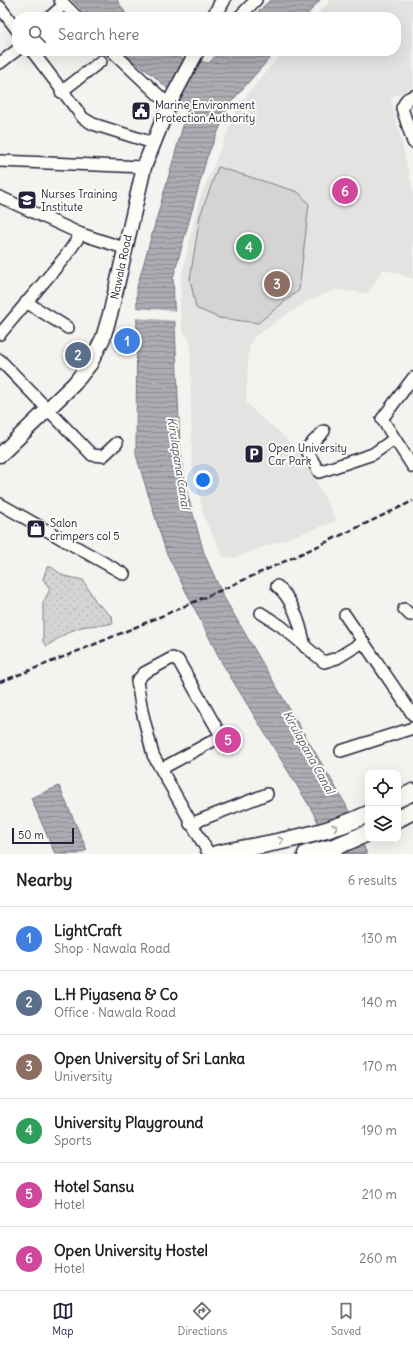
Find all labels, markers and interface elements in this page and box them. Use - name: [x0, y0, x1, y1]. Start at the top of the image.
- search box: [12, 12, 401, 56]
- icon: search: [26, 23, 48, 45]
- text: Search here: [58, 25, 139, 44]
- place label: Marine Environment Protection Authority: [155, 98, 255, 125]
- public building icon: Marine Environment Protection Authority: [130, 100, 152, 122]
- pin: 6: [332, 176, 358, 206]
- place label: Nurses Training Institute: [41, 187, 117, 214]
- school or university icon: Nurses Training Institute: [16, 189, 38, 211]
- pin: 4: [236, 232, 262, 262]
- street label: Nawala Road: [107, 233, 135, 301]
- pin: 3: [264, 269, 290, 299]
- pin: 1: [114, 326, 140, 356]
- pin: 2: [65, 340, 91, 370]
- water label: Kirulapana Canal: [164, 416, 194, 512]
- place label: Open University Car Park: [268, 441, 347, 468]
- parking icon: Open University Car Park: [243, 443, 265, 465]
- your location: [193, 470, 213, 490]
- place label: Salon crimpers col 5: [50, 516, 120, 543]
- shop icon: Salon crimpers col 5: [25, 518, 47, 540]
- water label: Kirulapana Canal: [280, 708, 339, 798]
- pin: 5: [215, 725, 241, 755]
- map controls: [365, 770, 401, 842]
- button: locate: [365, 770, 401, 806]
- button: layers: [365, 806, 401, 842]
- one-way arrow: [332, 823, 339, 832]
- scale bar: [12, 826, 74, 845]
- text: 50 m: [18, 828, 44, 842]
- one-way arrow: [278, 837, 285, 845]
- text: Nearby: [16, 869, 72, 891]
- text: 6 results: [348, 872, 397, 889]
- text: LightCraft: [54, 921, 122, 940]
- text: 1: [26, 930, 32, 947]
- text: 130 m: [361, 930, 397, 947]
- text: Shop · Nawala Road: [54, 940, 170, 957]
- text: L.H Piyasena & Co: [54, 985, 178, 1004]
- text: 2: [25, 994, 33, 1011]
- text: 140 m: [361, 994, 397, 1011]
- text: Office · Nawala Road: [54, 1004, 176, 1021]
- text: Open University of Sri Lanka: [54, 1049, 245, 1068]
- text: 3: [25, 1058, 33, 1075]
- text: 170 m: [362, 1058, 397, 1075]
- text: University: [54, 1068, 112, 1085]
- text: University Playground: [54, 1113, 203, 1132]
- text: 4: [25, 1122, 33, 1139]
- text: 190 m: [361, 1122, 397, 1139]
- text: Sports: [54, 1132, 92, 1149]
- text: Hotel Sansu: [54, 1177, 134, 1196]
- text: 5: [25, 1186, 33, 1203]
- text: 210 m: [362, 1186, 397, 1203]
- text: Hotel: [54, 1196, 85, 1213]
- text: Open University Hostel: [54, 1241, 208, 1260]
- text: 6: [25, 1250, 33, 1267]
- text: 260 m: [359, 1250, 397, 1267]
- text: Hotel: [54, 1260, 85, 1277]
- tab: Map: [52, 1300, 74, 1338]
- tab: Directions: [178, 1300, 227, 1338]
- tab: Saved: [331, 1300, 361, 1338]

